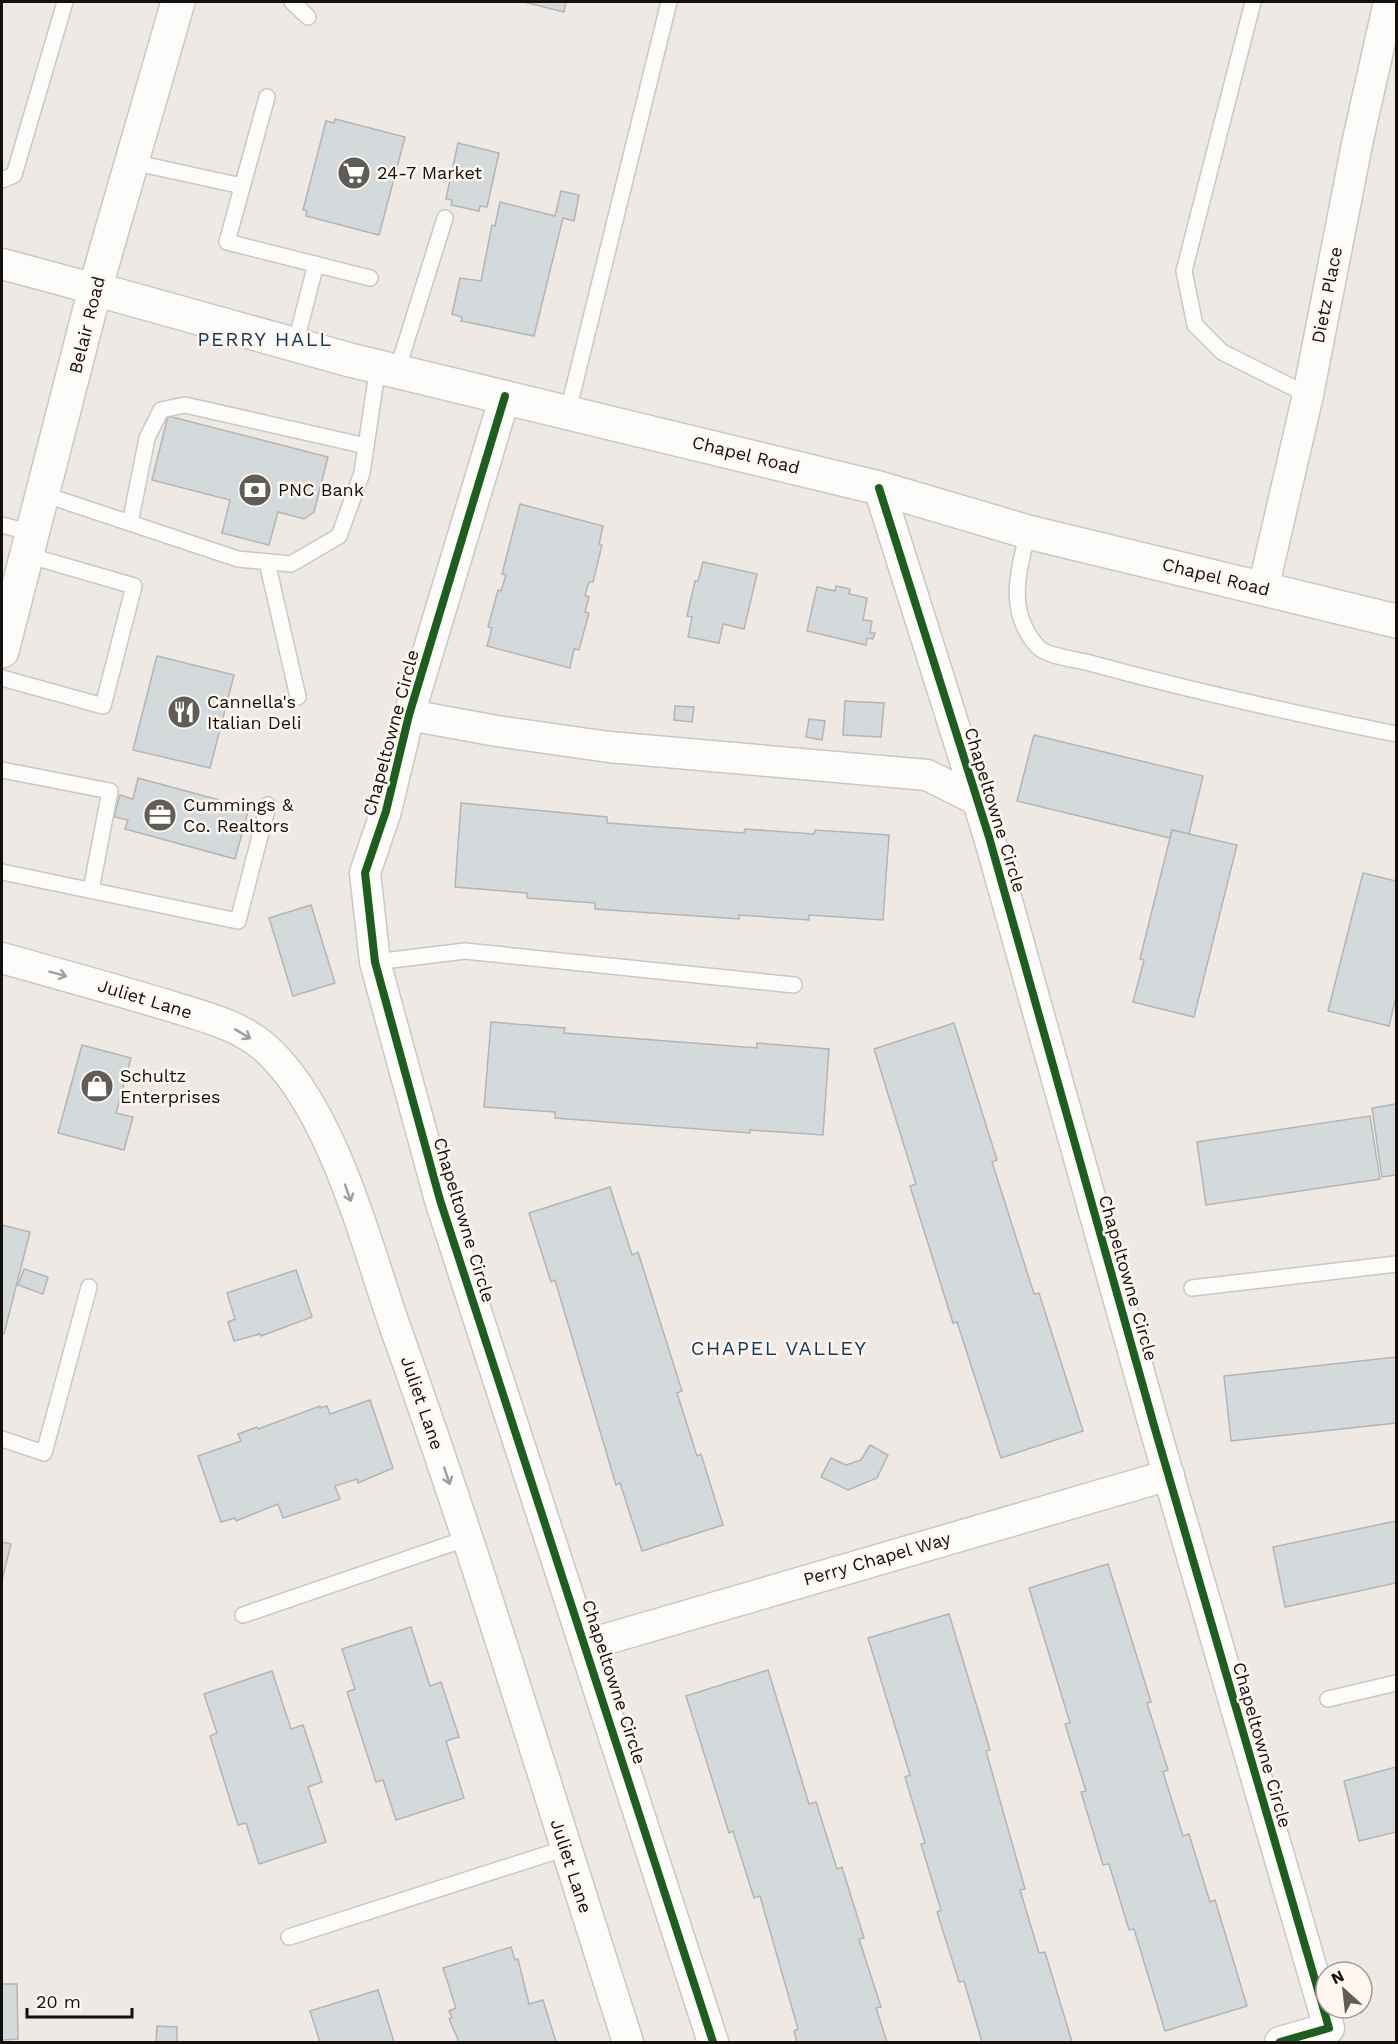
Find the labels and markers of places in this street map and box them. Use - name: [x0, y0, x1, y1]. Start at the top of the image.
- supermarket icon: 24-7 Market: [336, 155, 372, 191]
- place label: 24-7 Market: [377, 162, 483, 183]
- bank icon: PNC Bank: [237, 472, 273, 508]
- place label: PNC Bank: [278, 479, 364, 500]
- place label: Cannella's Italian Deli: [207, 691, 301, 733]
- restaurant icon: Cannella's Italian Deli: [166, 694, 202, 730]
- place label: Cummings & Co. Realtors: [183, 794, 294, 836]
- office icon: Cummings & Co. Realtors: [142, 797, 178, 833]
- place label: Schultz Enterprises: [120, 1065, 221, 1107]
- shop icon: Schultz Enterprises: [79, 1068, 115, 1104]

